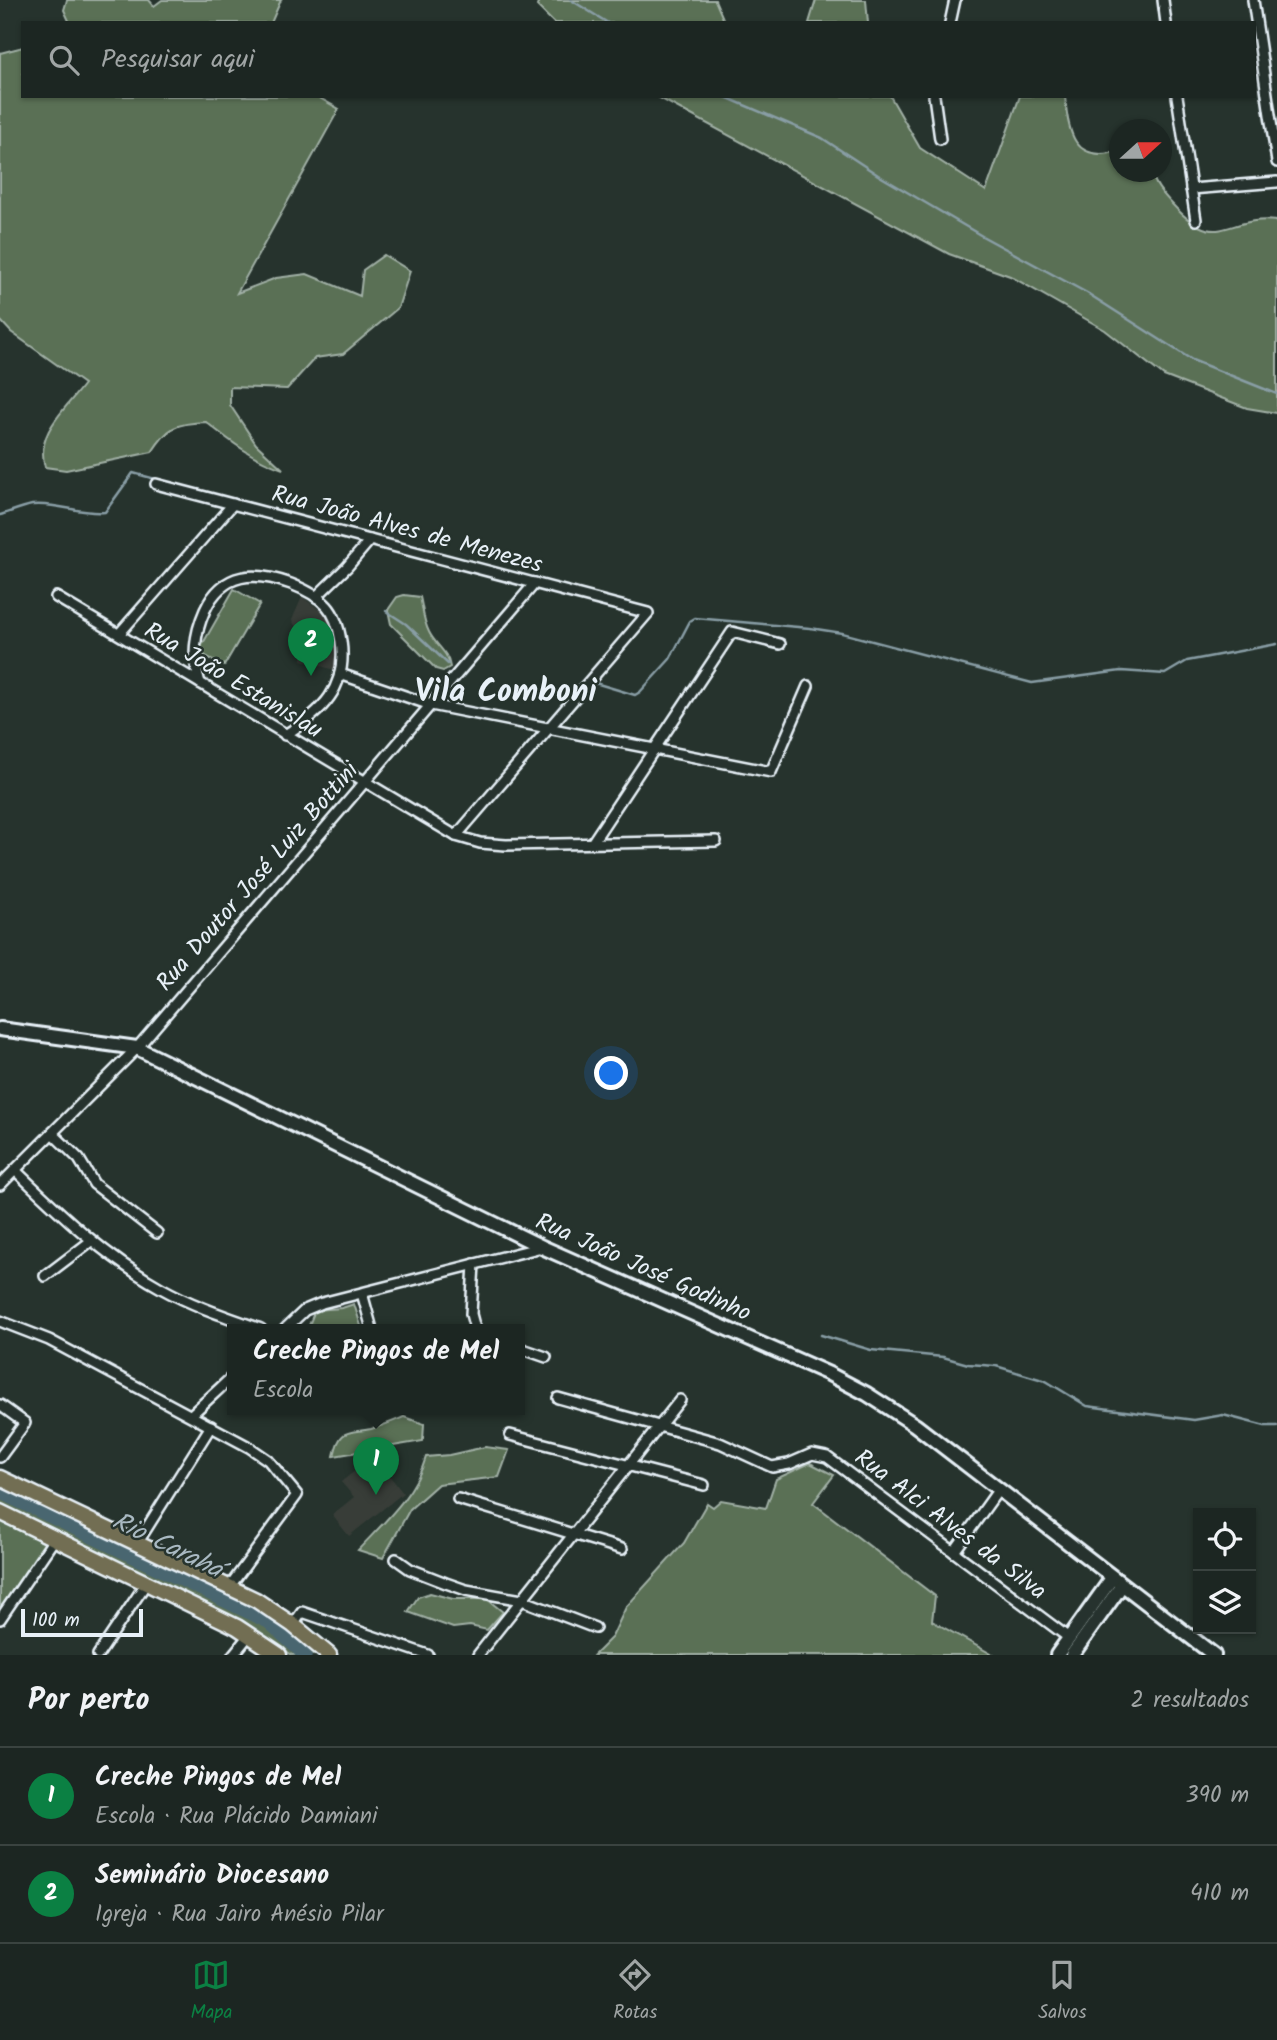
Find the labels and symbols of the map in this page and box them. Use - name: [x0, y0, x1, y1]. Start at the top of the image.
- north arrow: [1109, 119, 1172, 182]
- street label: Rua João Alves de Menezes: [267, 475, 547, 585]
- street label: Rua João Estanislau: [136, 612, 330, 750]
- pin: 2: [288, 618, 334, 676]
- district label: Vila Comboni: [415, 667, 598, 718]
- street label: Rua Doutor José Luiz Bottini: [147, 752, 370, 1001]
- your location: [594, 1056, 628, 1090]
- street label: Rua João José Godinho: [529, 1203, 757, 1333]
- pin: 1: [353, 1437, 399, 1495]
- street label: Rua Alci Alves da Silva: [845, 1439, 1055, 1611]
- water label: Rio Carahá: [105, 1501, 235, 1594]
- scale bar: [21, 1606, 144, 1638]

